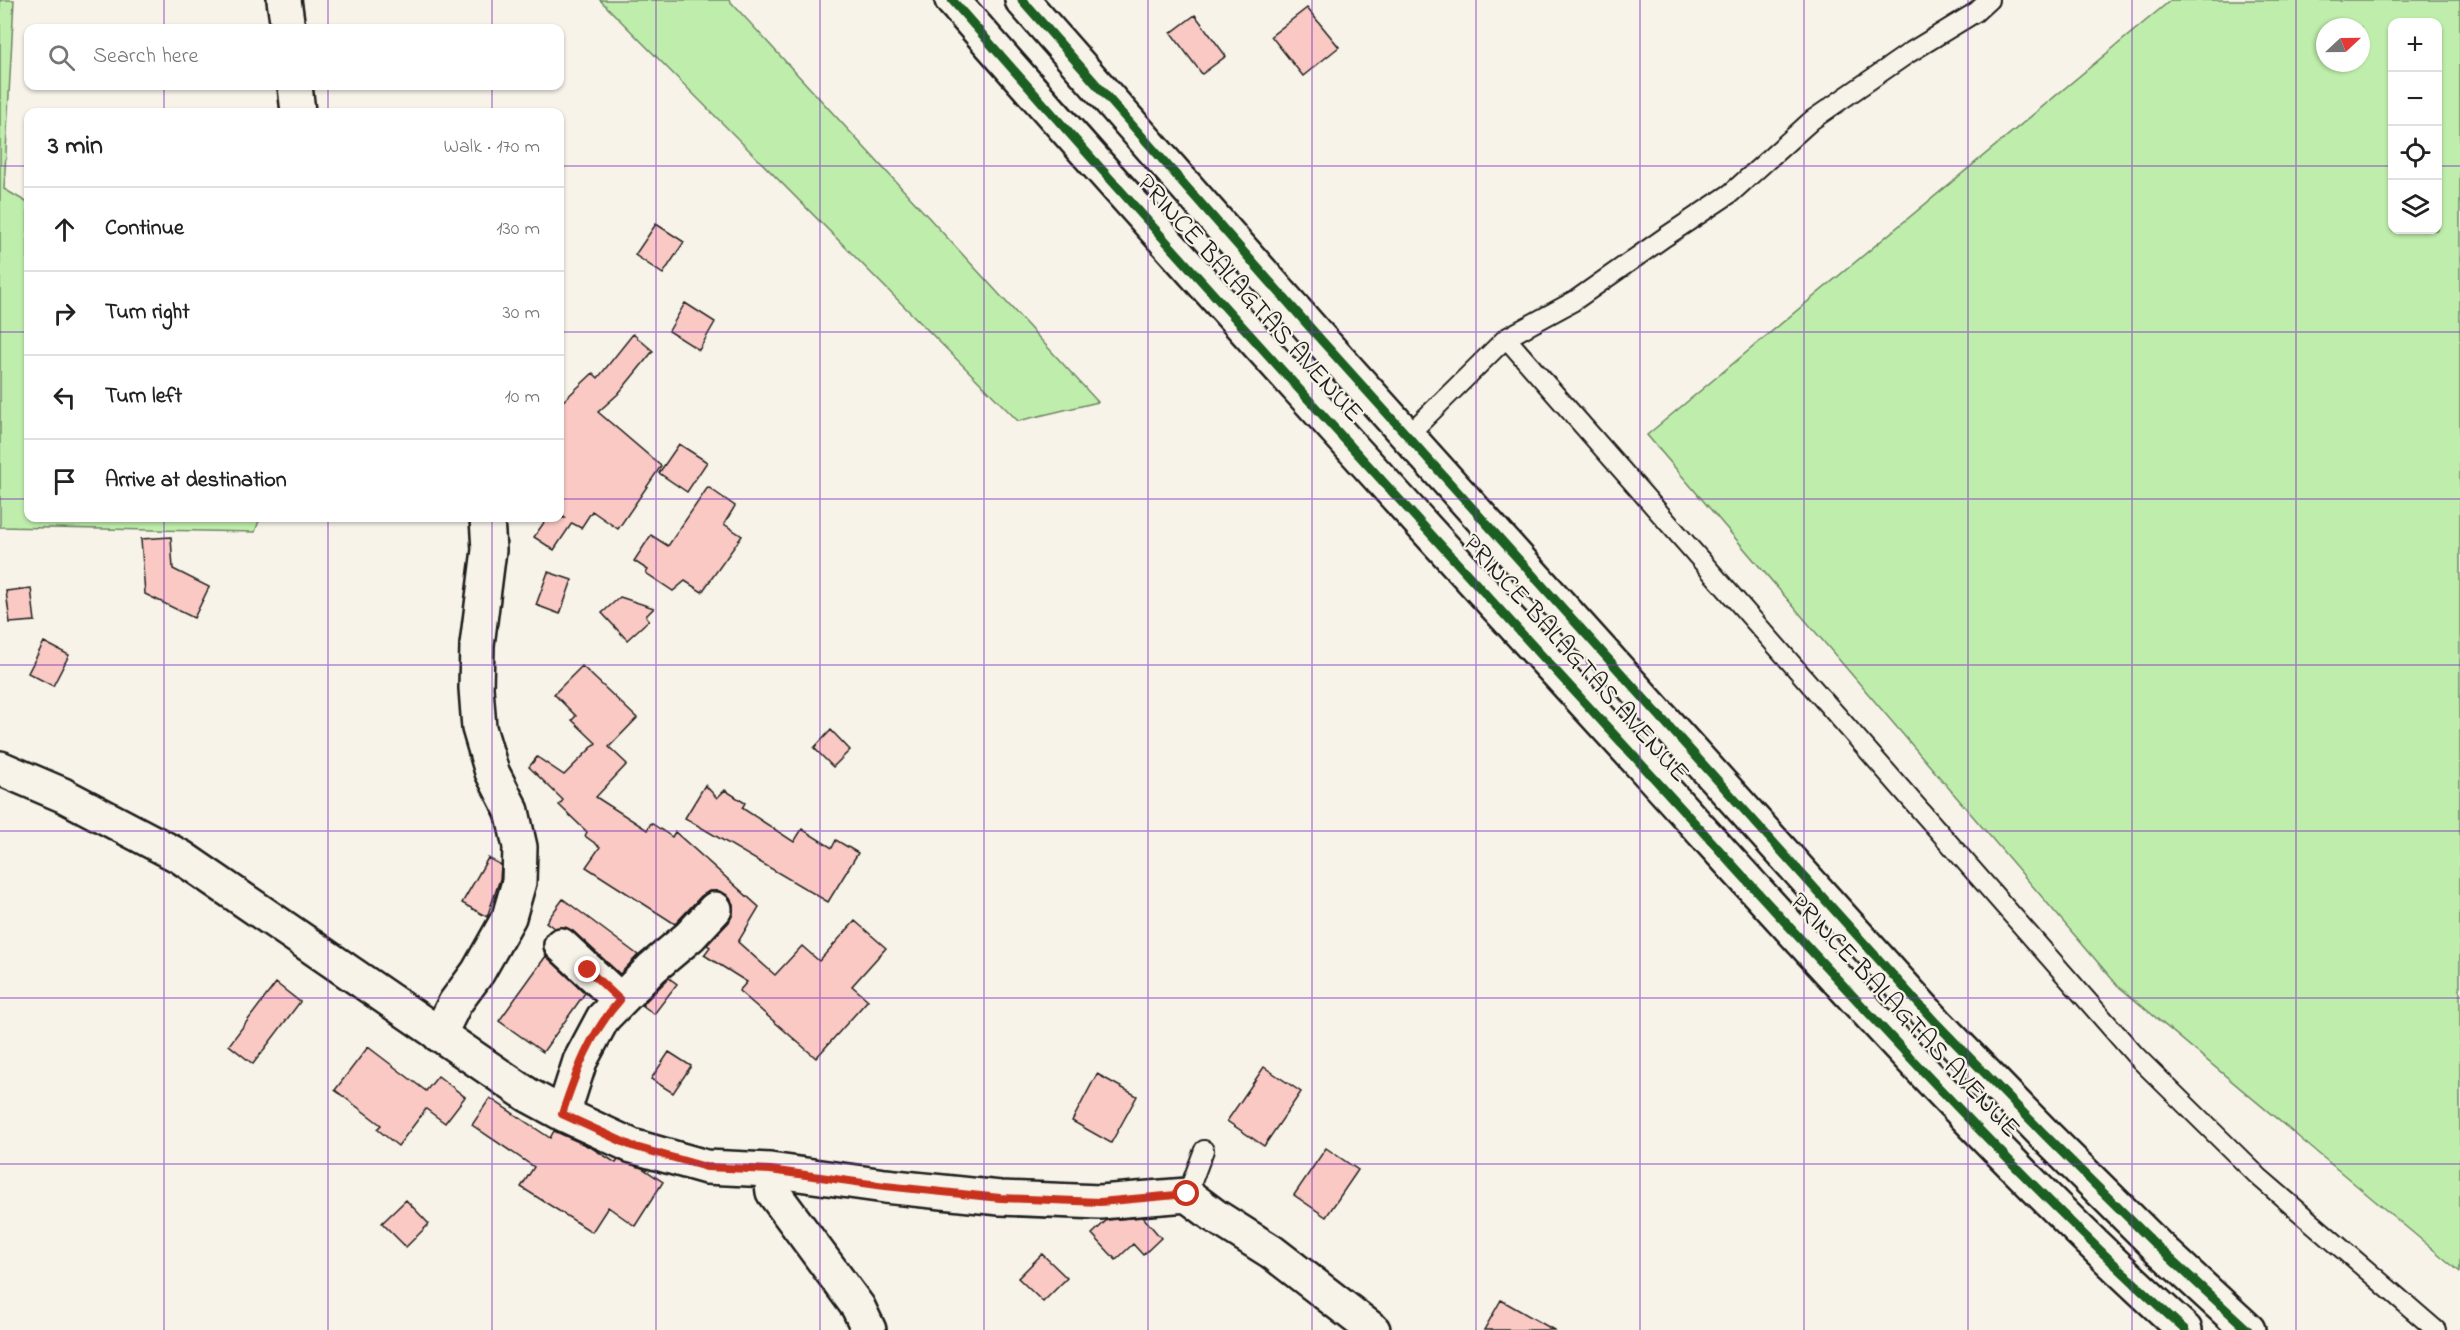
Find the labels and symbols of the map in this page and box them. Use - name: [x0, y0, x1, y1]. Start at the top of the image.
- north arrow: [2316, 18, 2370, 72]
- street label: PRINCE BALAGTAS AVENUE: [1126, 166, 1372, 432]
- street label: PRINCE BALAGTAS AVENUE: [1452, 526, 1698, 792]
- street label: PRINCE BALAGTAS AVENUE: [1779, 884, 2029, 1148]
- route end: [574, 956, 600, 982]
- route start: [1173, 1180, 1199, 1206]

